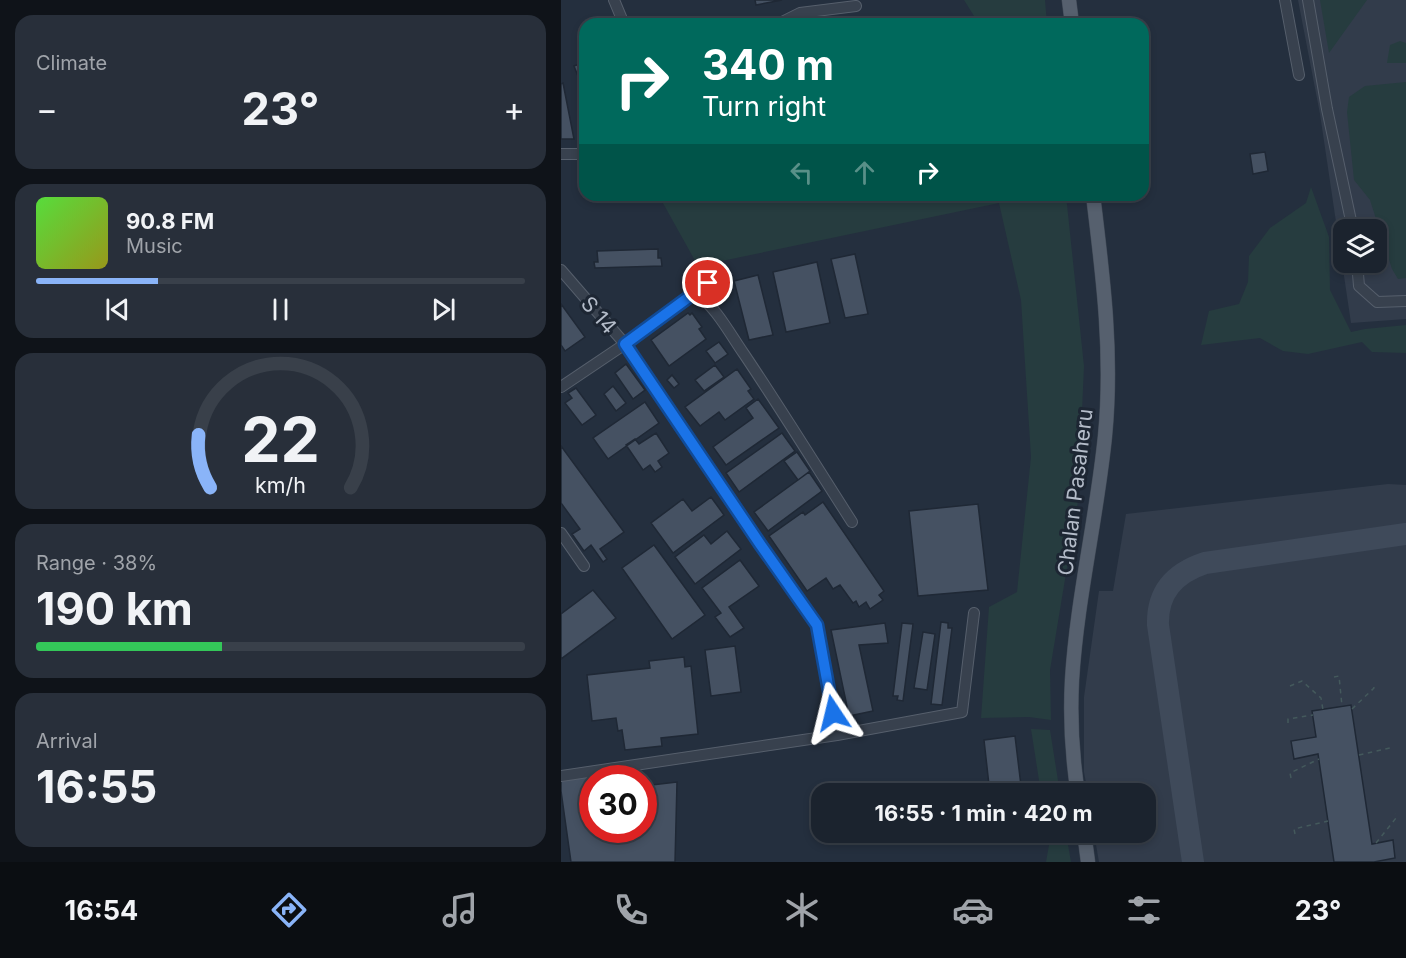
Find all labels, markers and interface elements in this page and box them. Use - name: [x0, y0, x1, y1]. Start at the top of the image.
- text: 340 m: [702, 39, 834, 90]
- icon: right: [603, 42, 681, 120]
- text: Climate: [36, 51, 107, 75]
- text: 23°: [242, 81, 319, 136]
- text: −: [36, 89, 58, 129]
- text: +: [503, 89, 525, 129]
- text: Turn right: [702, 90, 826, 123]
- icon: left: [785, 156, 818, 189]
- icon: ahead: [848, 156, 881, 189]
- icon: right: [911, 156, 944, 189]
- text: 90.8 FM: [126, 208, 214, 234]
- map controls: [1333, 219, 1387, 273]
- button: layers: [1333, 219, 1387, 273]
- text: Music: [126, 234, 183, 258]
- pin: [682, 257, 733, 308]
- icon: arrive: [691, 266, 724, 299]
- street label: S 14: [576, 291, 622, 339]
- icon: previous: [101, 293, 134, 326]
- icon: pause: [264, 293, 297, 326]
- icon: next: [427, 293, 460, 326]
- text: 22: [241, 402, 320, 477]
- street label: Chalan Pasaheru: [1052, 407, 1098, 577]
- text: km/h: [255, 472, 306, 498]
- text: Range · 38%: [36, 551, 157, 575]
- text: 190 km: [36, 581, 193, 636]
- position arrow: [801, 681, 865, 745]
- text: Arrival: [36, 729, 98, 753]
- text: 16:55: [36, 759, 157, 814]
- speed limit sign: 30: [579, 765, 657, 843]
- text: 16:55 · 1 min · 420 m: [874, 800, 1093, 826]
- icon: directions: [268, 889, 310, 931]
- icon: music: [439, 889, 481, 931]
- icon: phone: [610, 889, 652, 931]
- icon: climate: [781, 889, 823, 931]
- icon: car: [952, 889, 994, 931]
- icon: filters: [1123, 889, 1165, 931]
- text: 16:54: [65, 894, 138, 927]
- text: 23°: [1295, 894, 1341, 927]

